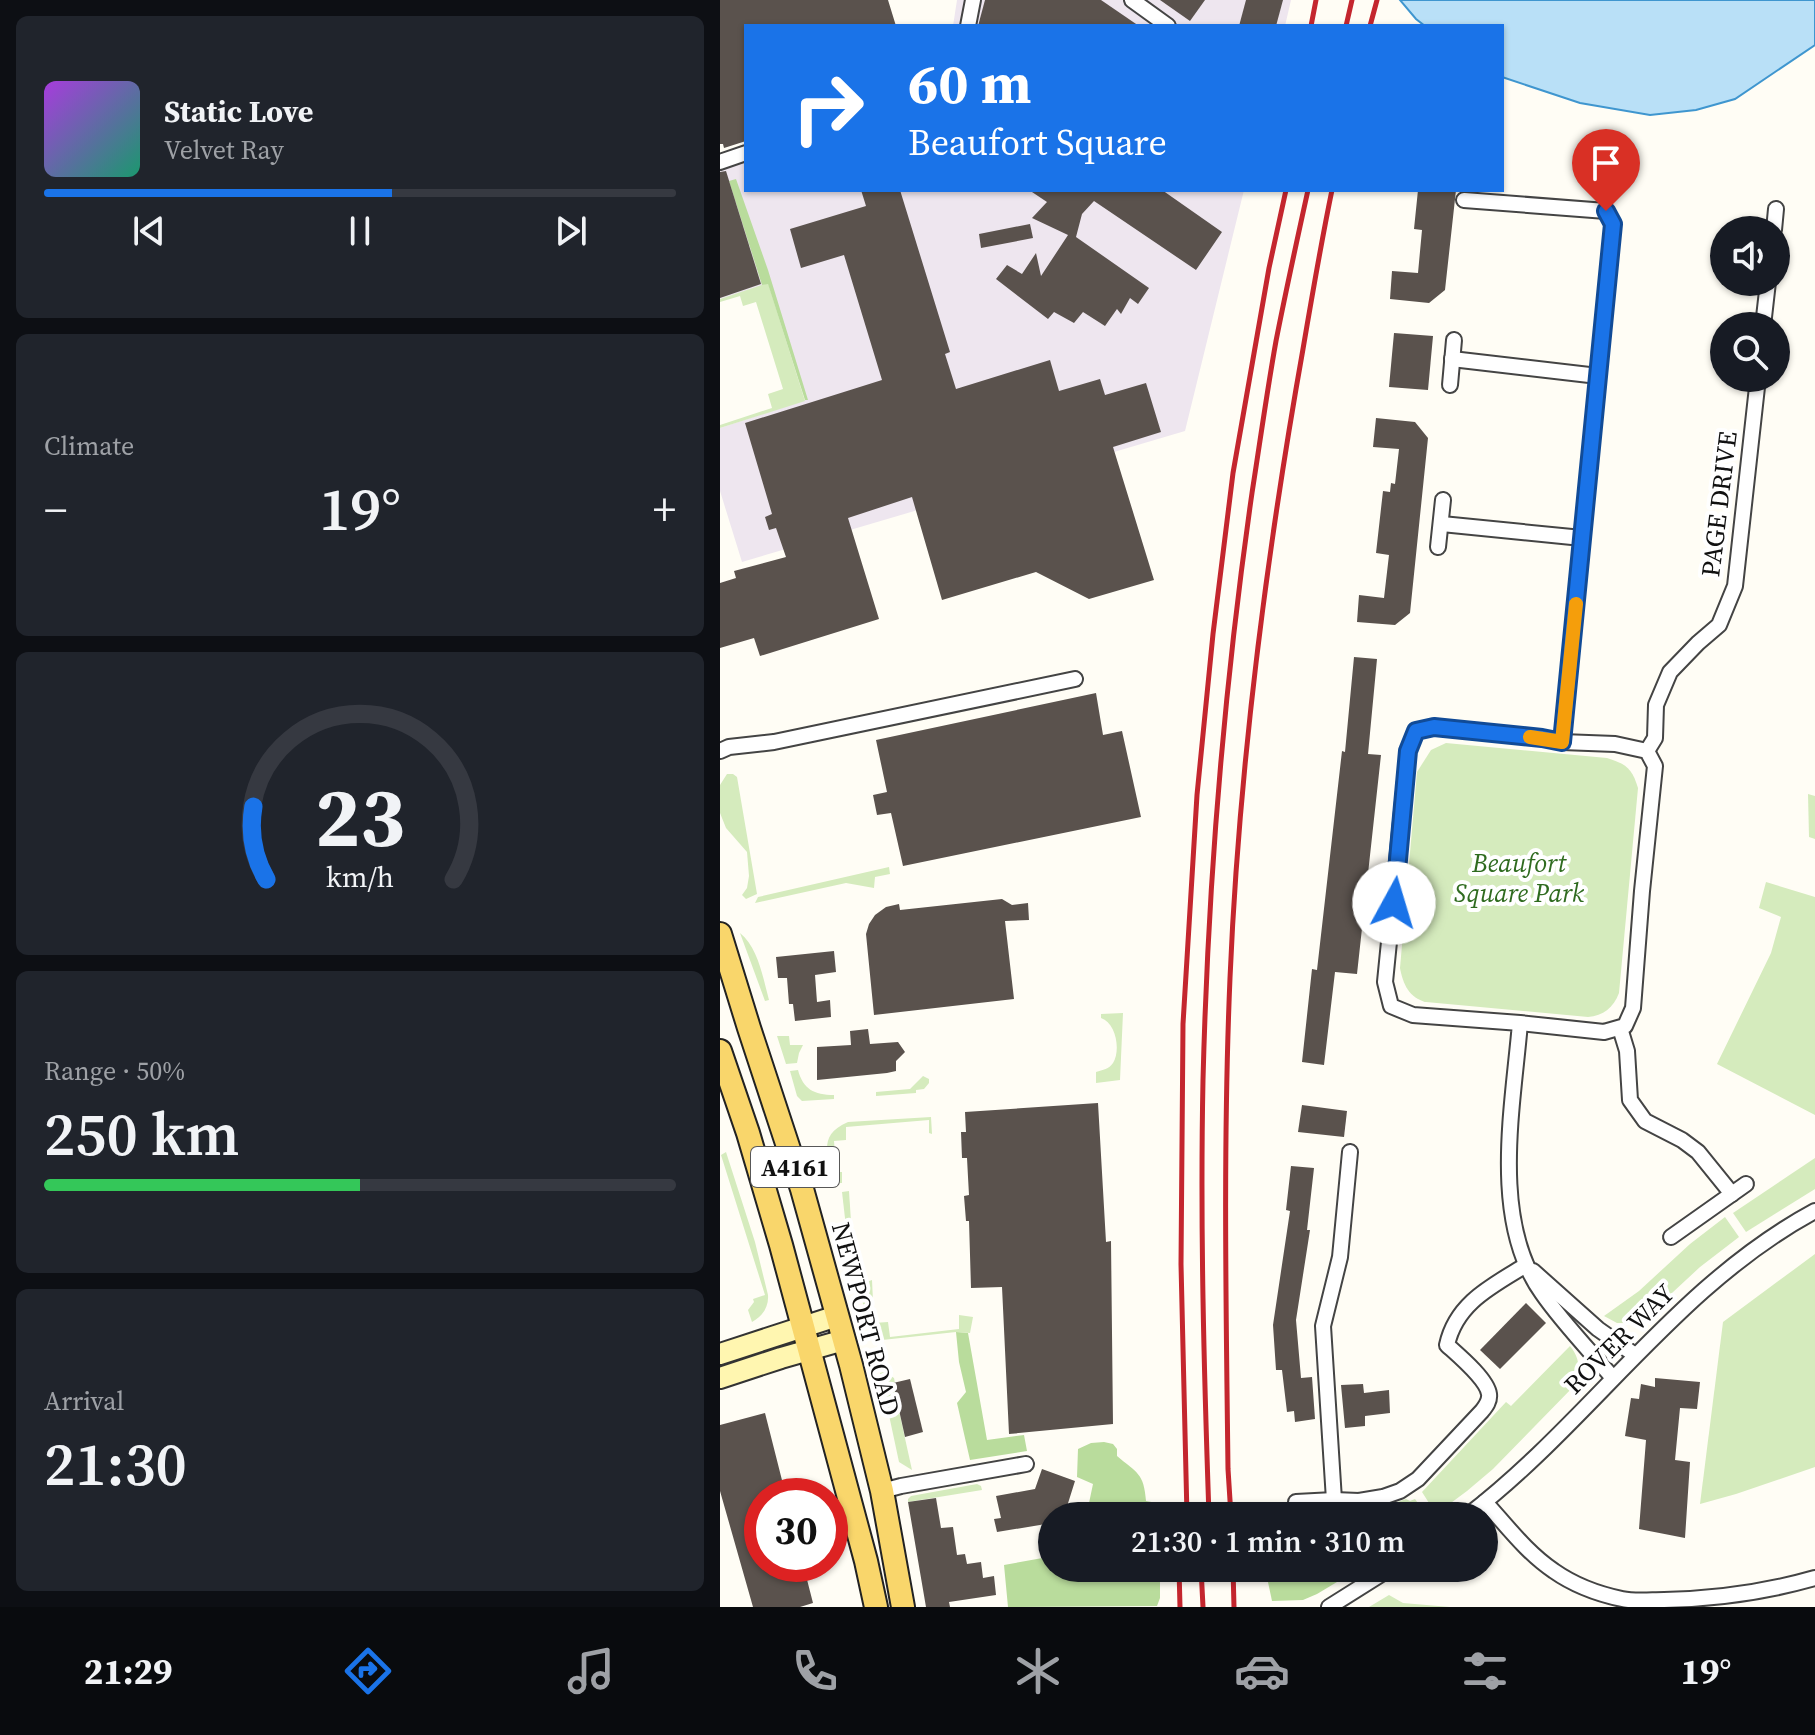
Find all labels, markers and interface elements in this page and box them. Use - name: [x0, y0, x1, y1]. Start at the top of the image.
- text: 60 m: [908, 45, 1031, 122]
- icon: right: [776, 56, 880, 160]
- text: Static Love: [164, 91, 313, 132]
- text: Beaufort Square: [908, 118, 1167, 167]
- pin: [1572, 129, 1640, 211]
- text: Velvet Ray: [164, 132, 284, 168]
- icon: arrive: [1584, 141, 1628, 185]
- icon: previous: [127, 209, 171, 253]
- icon: pause: [338, 209, 382, 253]
- icon: next: [549, 209, 593, 253]
- map controls: [1710, 216, 1790, 392]
- button: sound: [1710, 216, 1790, 296]
- button: search: [1710, 312, 1790, 392]
- text: Climate: [44, 428, 134, 464]
- street label: PAGE DRIVE: [1692, 429, 1746, 579]
- text: 19°: [319, 468, 401, 550]
- text: −: [44, 479, 67, 540]
- text: +: [653, 479, 676, 540]
- text: 23: [315, 759, 405, 873]
- park label: Beaufort Square Park: [1454, 845, 1585, 911]
- text: km/h: [326, 857, 394, 897]
- position arrow: [1352, 861, 1436, 945]
- text: Range · 50%: [44, 1053, 185, 1089]
- text: 250 km: [44, 1093, 240, 1175]
- road number: A4161: [751, 1147, 839, 1187]
- street label: NEWPORT ROAD: [823, 1218, 909, 1420]
- street label: ROVER WAY: [1556, 1275, 1683, 1402]
- text: Arrival: [44, 1383, 124, 1419]
- text: 21:30: [44, 1423, 187, 1505]
- speed limit sign: 30: [744, 1478, 848, 1582]
- text: 21:30 · 1 min · 310 m: [1131, 1521, 1405, 1562]
- icon: directions: [340, 1643, 396, 1699]
- icon: music: [563, 1643, 619, 1699]
- icon: phone: [787, 1643, 843, 1699]
- icon: climate: [1010, 1643, 1066, 1699]
- icon: car: [1234, 1643, 1290, 1699]
- icon: filters: [1457, 1643, 1513, 1699]
- text: 21:29: [84, 1647, 173, 1696]
- text: 19°: [1680, 1647, 1731, 1696]

